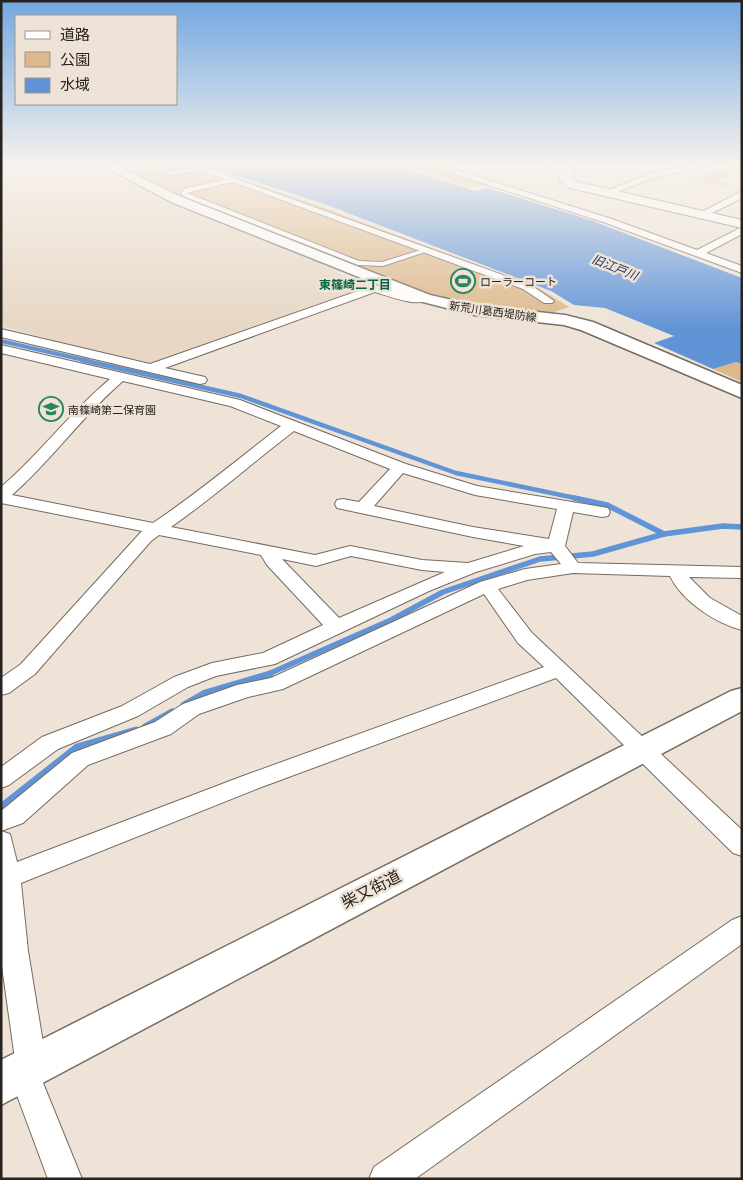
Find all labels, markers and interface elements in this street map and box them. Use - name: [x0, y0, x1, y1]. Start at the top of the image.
- legend: [15, 15, 178, 105]
- text: 道路: [60, 24, 90, 44]
- text: 公園: [60, 49, 90, 69]
- text: 水域: [60, 74, 90, 94]
- water label: 旧江戸川: [590, 250, 642, 285]
- sports icon: ローラーコート: [450, 268, 476, 294]
- place label: ローラーコート: [480, 274, 557, 289]
- district label: 東篠崎二丁目: [319, 276, 391, 293]
- street label: 新荒川葛西堤防線: [448, 297, 538, 325]
- school or university icon: 南篠崎第二保育園: [38, 396, 64, 422]
- place label: 南篠崎第二保育園: [68, 402, 156, 417]
- street label: 柴又街道: [337, 865, 405, 913]

